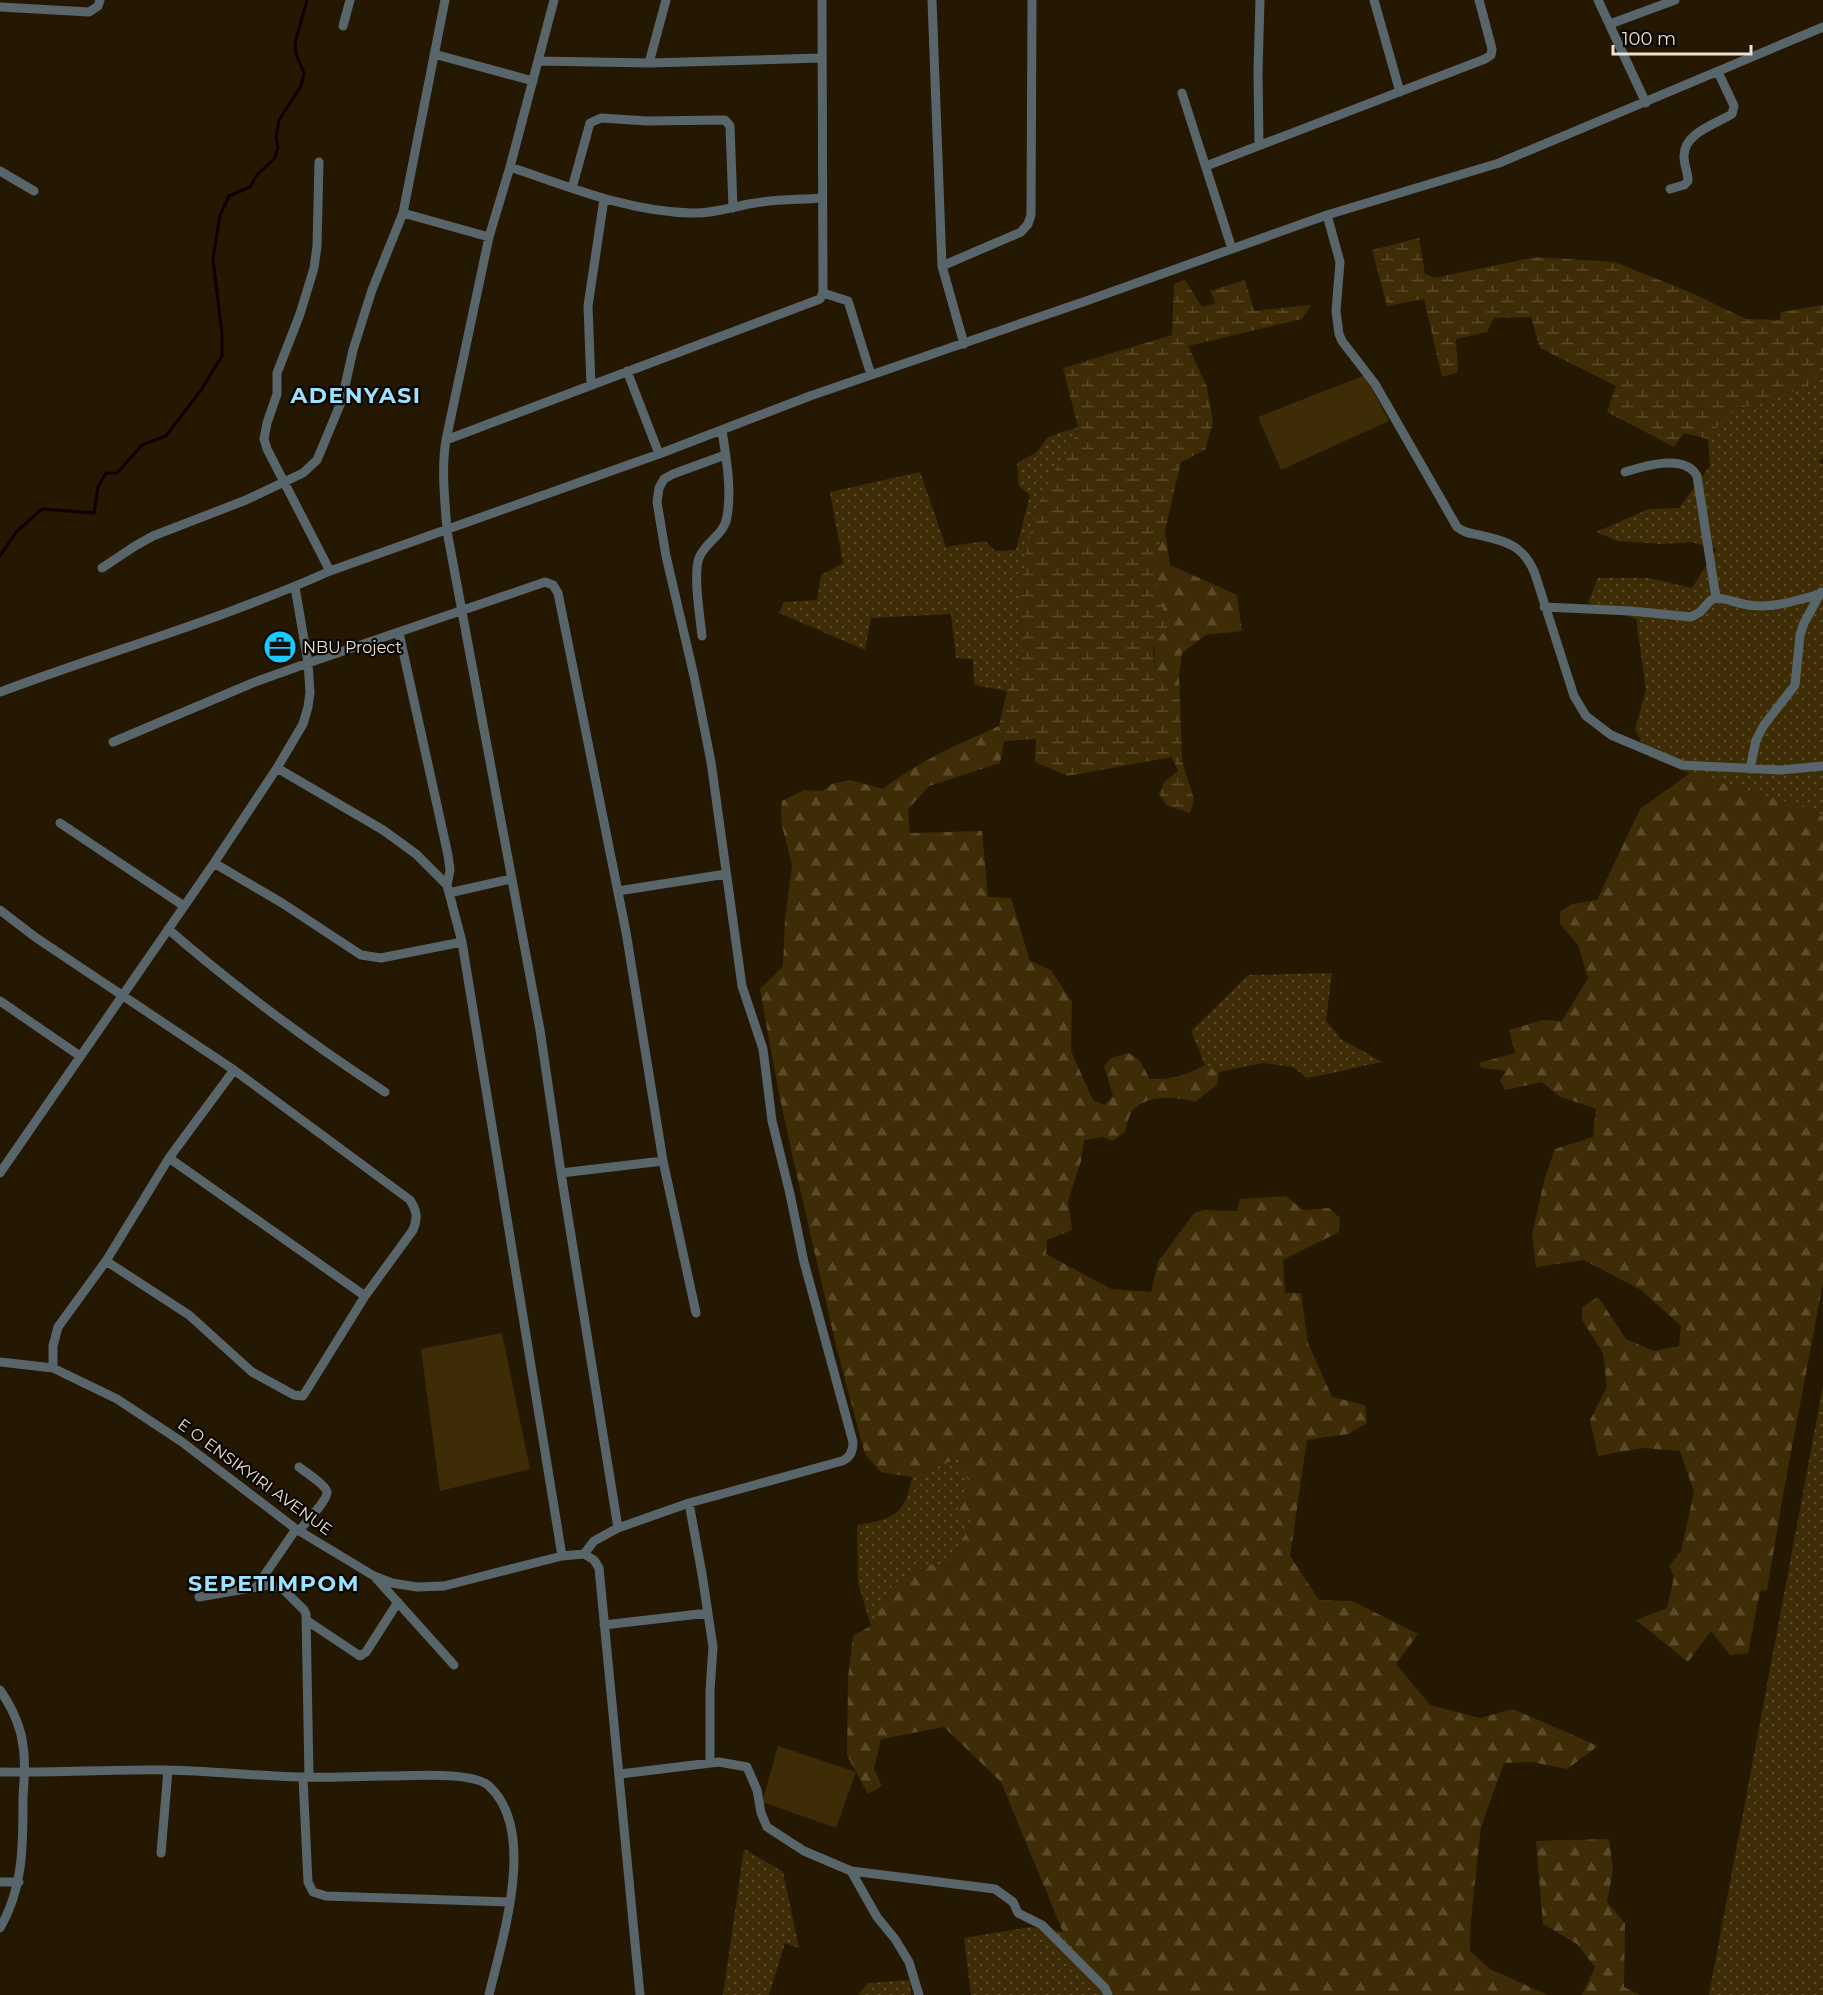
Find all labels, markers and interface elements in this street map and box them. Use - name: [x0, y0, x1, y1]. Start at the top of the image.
- scale bar: [1613, 18, 1751, 56]
- text: 100 m: [1622, 28, 1676, 50]
- district label: ADENYASI: [289, 382, 422, 409]
- office icon: NBU Project: [262, 629, 298, 665]
- place label: NBU Project: [303, 638, 402, 657]
- street label: E O ENSIKYIRI AVENUE: [174, 1415, 336, 1539]
- district label: SEPETIMPOM: [188, 1570, 360, 1597]

